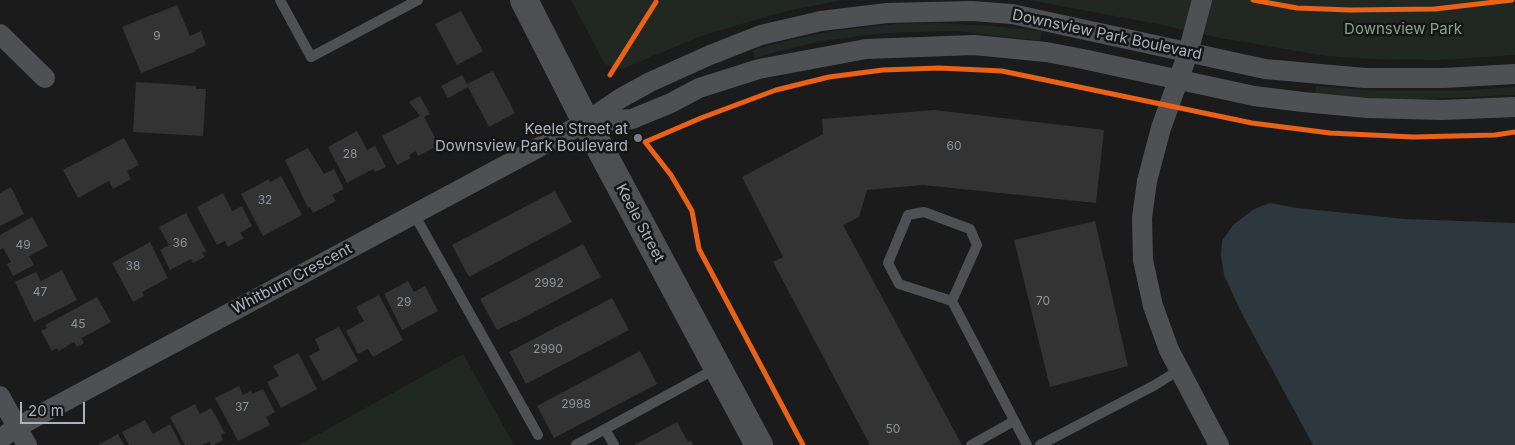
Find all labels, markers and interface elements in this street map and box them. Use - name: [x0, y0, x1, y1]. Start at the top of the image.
- street label: Downsview Park Boulevard: [1011, 6, 1203, 64]
- park label: Downsview Park: [1344, 20, 1462, 38]
- house number: 9: [153, 29, 161, 43]
- place label: Keele Street at Downsview Park Boulevard: [435, 120, 628, 155]
- marker: Keele Street at Downsview Park Boulevard: [632, 132, 644, 144]
- house number: 60: [946, 139, 962, 153]
- house number: 28: [343, 147, 357, 161]
- street label: Keele Street: [612, 181, 668, 265]
- house number: 32: [258, 193, 272, 207]
- house number: 36: [173, 236, 187, 250]
- house number: 49: [15, 238, 31, 252]
- street label: Whitburn Crescent: [229, 240, 355, 318]
- house number: 38: [126, 259, 140, 273]
- house number: 2992: [534, 276, 564, 290]
- house number: 47: [33, 285, 47, 299]
- house number: 70: [1036, 294, 1050, 308]
- house number: 29: [397, 295, 411, 309]
- house number: 45: [70, 317, 86, 331]
- house number: 2990: [533, 342, 563, 356]
- scale bar: [22, 392, 88, 424]
- house number: 2988: [561, 397, 591, 411]
- house number: 37: [235, 400, 249, 414]
- text: 20 m: [28, 401, 64, 420]
- house number: 50: [886, 422, 900, 436]

